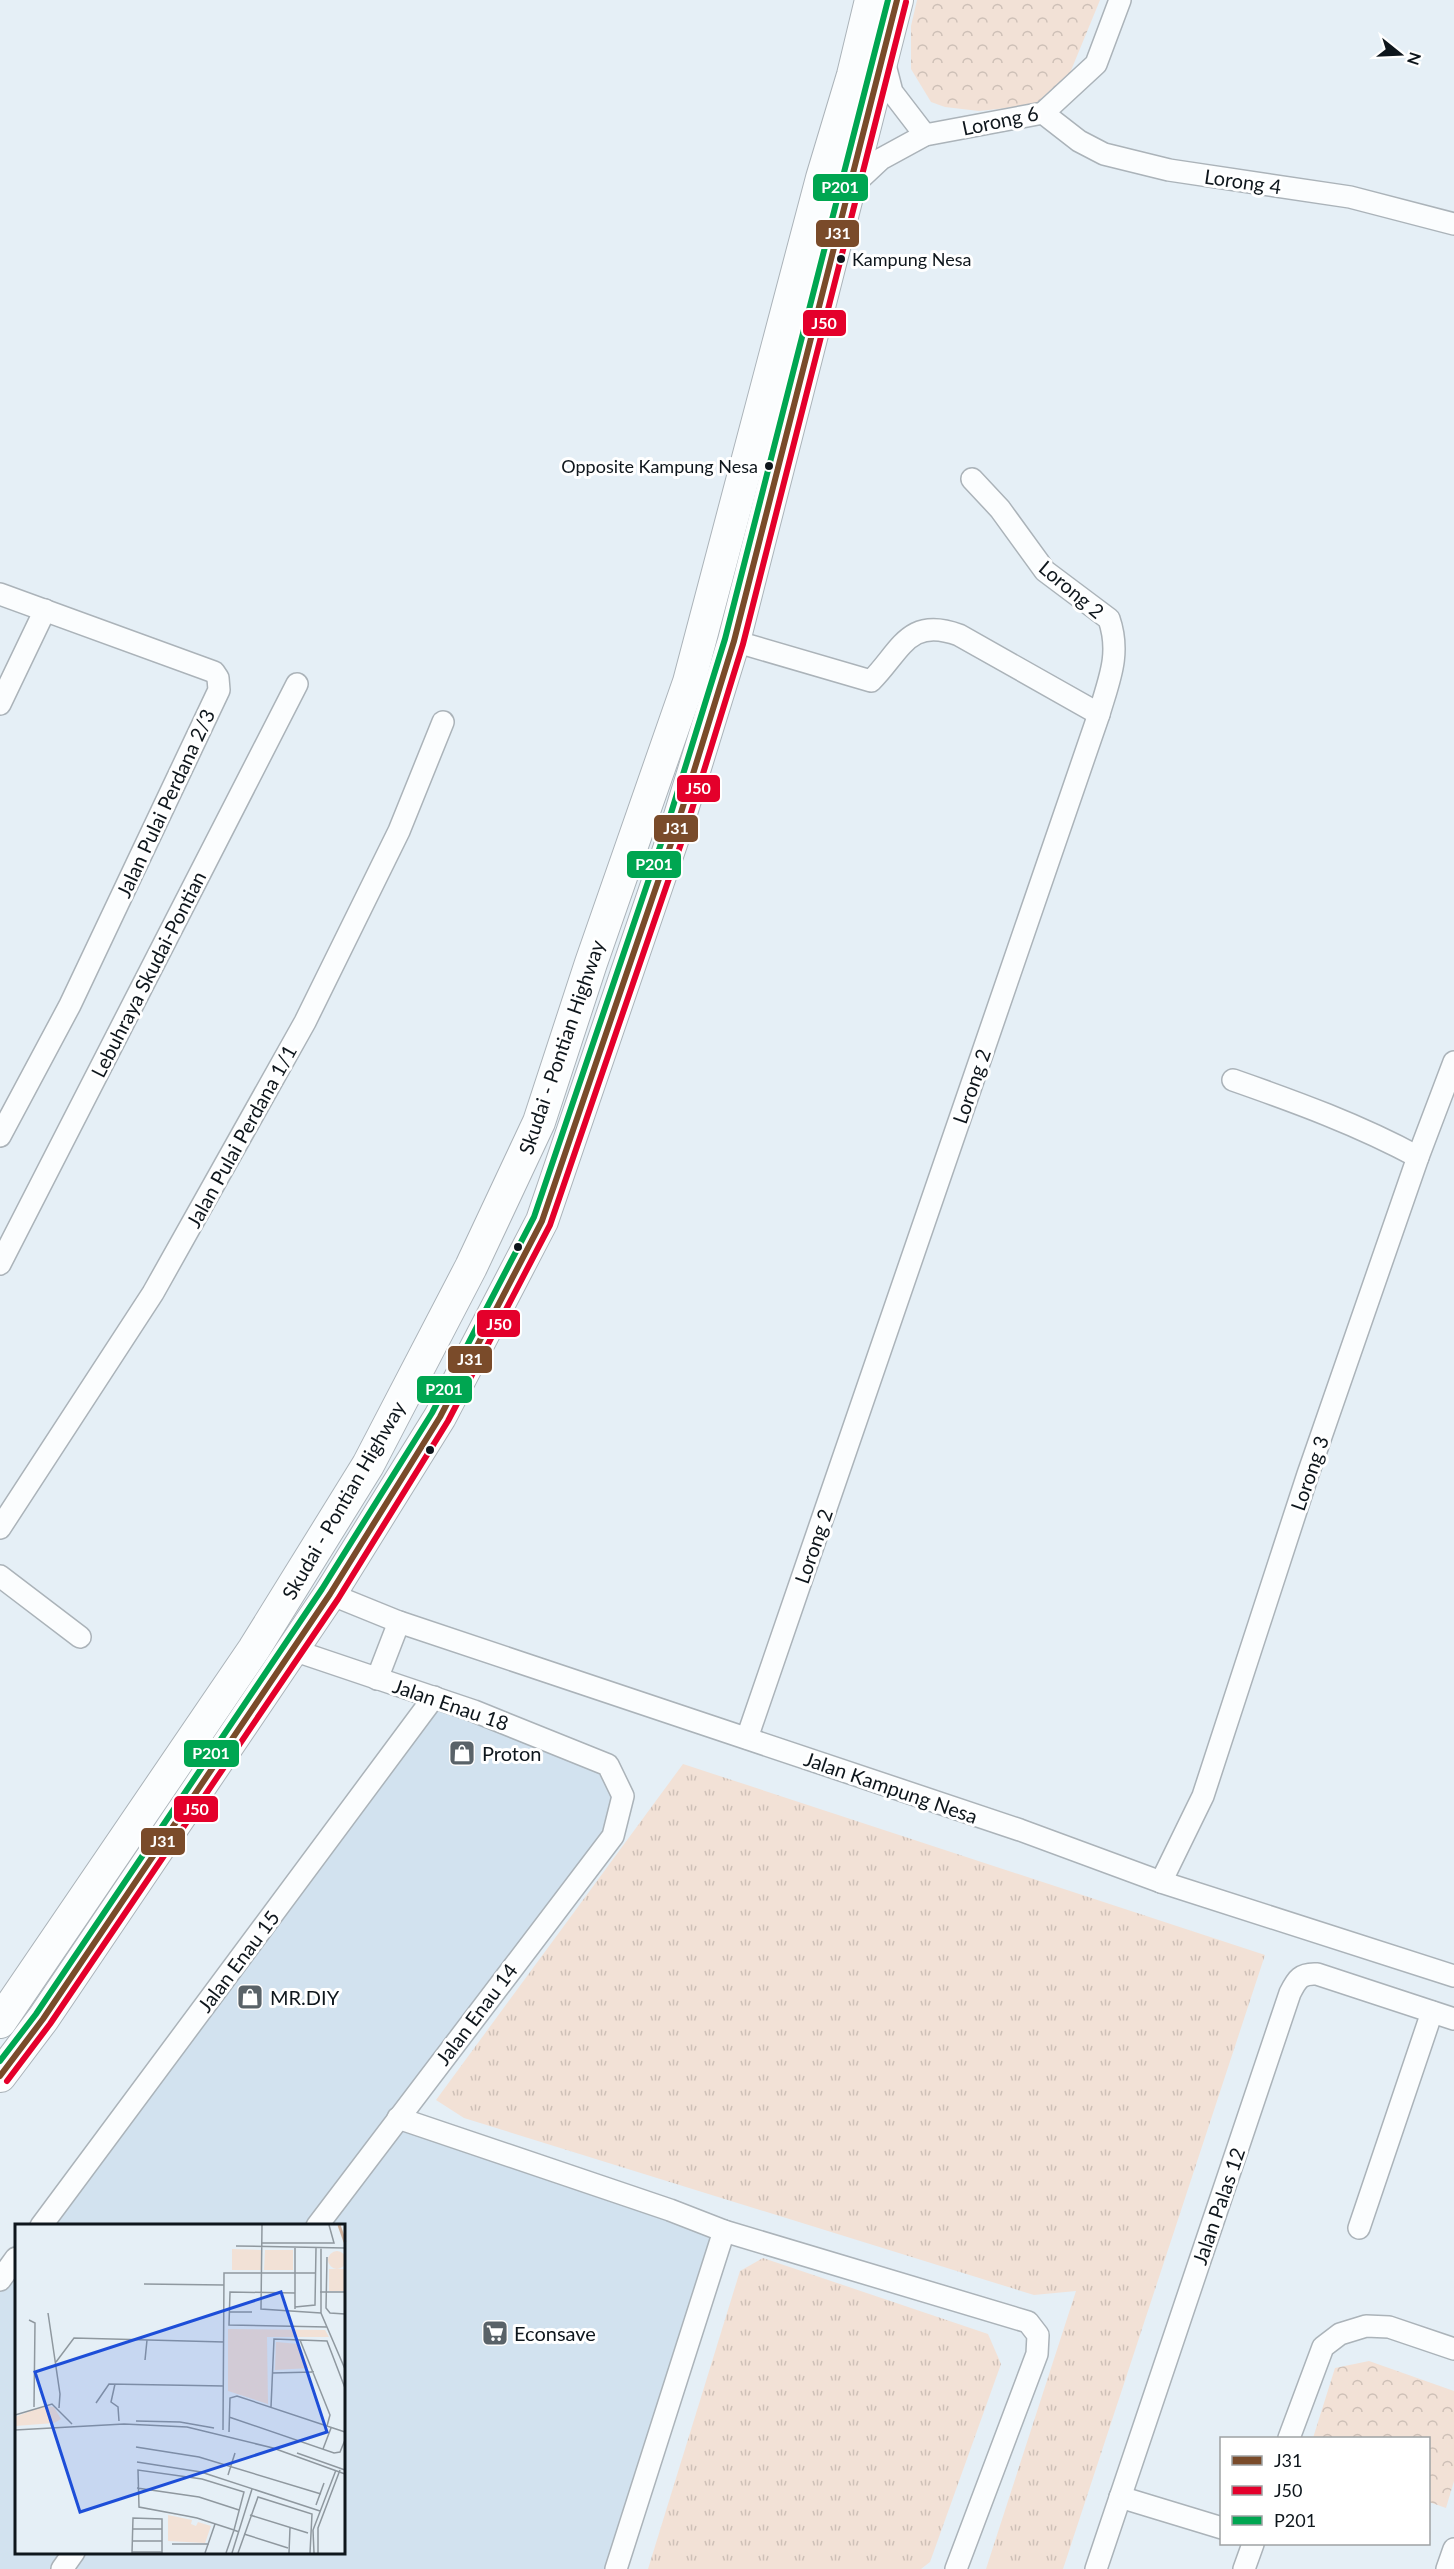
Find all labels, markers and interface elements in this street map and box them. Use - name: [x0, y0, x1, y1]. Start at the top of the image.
- north arrow: [1370, 24, 1430, 84]
- text: N: [1404, 50, 1426, 68]
- street label: Lorong 6: [960, 100, 1040, 140]
- street label: Lorong 4: [1203, 164, 1283, 198]
- line badge: P201: [812, 173, 869, 202]
- text: P201: [821, 177, 859, 196]
- line badge: J31: [815, 219, 860, 248]
- text: J31: [825, 223, 851, 242]
- place label: Kampung Nesa: [852, 248, 971, 270]
- marker: Kampung Nesa: [835, 253, 847, 265]
- line badge: J50: [802, 309, 847, 337]
- text: J50: [811, 313, 837, 332]
- place label: Opposite Kampung Nesa: [561, 455, 758, 477]
- marker: Opposite Kampung Nesa: [763, 460, 775, 472]
- street label: Lorong 2: [1035, 555, 1109, 623]
- street label: Jalan Pulai Perdana 2/3: [111, 705, 219, 901]
- line badge: J50: [676, 774, 721, 803]
- text: J50: [685, 778, 711, 797]
- line badge: J31: [653, 814, 699, 843]
- text: J31: [663, 818, 689, 837]
- line badge: P201: [626, 850, 682, 879]
- text: P201: [635, 854, 673, 873]
- street label: Lebuhraya Skudai-Pontian: [85, 867, 211, 1081]
- street label: Skudai - Pontian Highway: [513, 936, 609, 1157]
- street label: Jalan Pulai Perdana 1/1: [181, 1040, 301, 1232]
- street label: Lorong 2: [947, 1046, 995, 1126]
- unlabelled marker: [512, 1241, 524, 1253]
- line badge: J50: [476, 1309, 521, 1338]
- text: J50: [486, 1314, 512, 1333]
- line badge: J31: [447, 1345, 493, 1374]
- text: J31: [457, 1349, 483, 1368]
- line badge: P201: [416, 1375, 473, 1404]
- text: P201: [425, 1379, 463, 1398]
- street label: Skudai - Pontian Highway: [276, 1396, 410, 1603]
- street label: Lorong 3: [1285, 1433, 1333, 1513]
- unlabelled marker: [424, 1444, 436, 1456]
- street label: Lorong 2: [789, 1506, 837, 1586]
- street label: Jalan Enau 18: [390, 1673, 512, 1735]
- shop icon: Proton: [447, 1738, 477, 1768]
- line badge: P201: [183, 1739, 240, 1768]
- place label: Proton: [482, 1741, 541, 1765]
- text: P201: [192, 1743, 230, 1762]
- street label: Jalan Kampung Nesa: [801, 1746, 981, 1828]
- line badge: J50: [173, 1795, 219, 1823]
- text: J50: [183, 1799, 209, 1818]
- line badge: J31: [140, 1827, 186, 1856]
- text: J31: [150, 1831, 176, 1850]
- street label: Jalan Enau 15: [192, 1906, 284, 2016]
- street label: Jalan Enau 14: [430, 1958, 522, 2069]
- shop icon: MR.DIY: [235, 1982, 265, 2012]
- place label: MR.DIY: [270, 1985, 340, 2009]
- street label: Jalan Palas 12: [1187, 2144, 1249, 2268]
- inset map: [15, 2224, 345, 2554]
- supermarket icon: Econsave: [480, 2318, 510, 2348]
- place label: Econsave: [514, 2321, 596, 2345]
- legend: [1220, 2437, 1430, 2545]
- text: J31: [1274, 2449, 1303, 2471]
- text: J50: [1274, 2479, 1303, 2501]
- text: P201: [1274, 2509, 1316, 2531]

